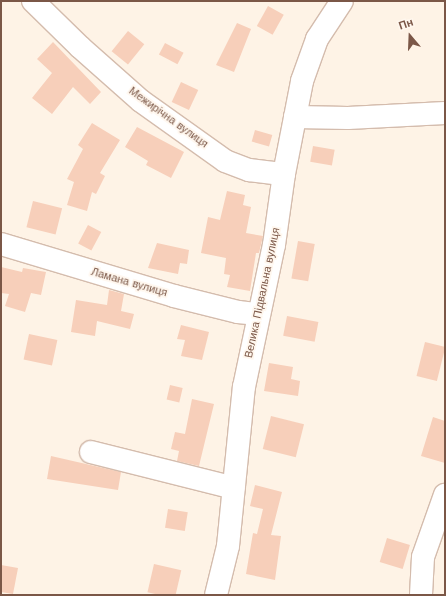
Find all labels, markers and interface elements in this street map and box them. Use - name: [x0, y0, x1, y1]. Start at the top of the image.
- north arrow: [390, 16, 430, 56]
- text: Пн: [397, 16, 415, 33]
- street label: Межирічна вулиця: [126, 85, 210, 151]
- street label: Велика Підвальна вулиця: [243, 227, 283, 359]
- street label: Ламана вулиця: [89, 266, 169, 300]

